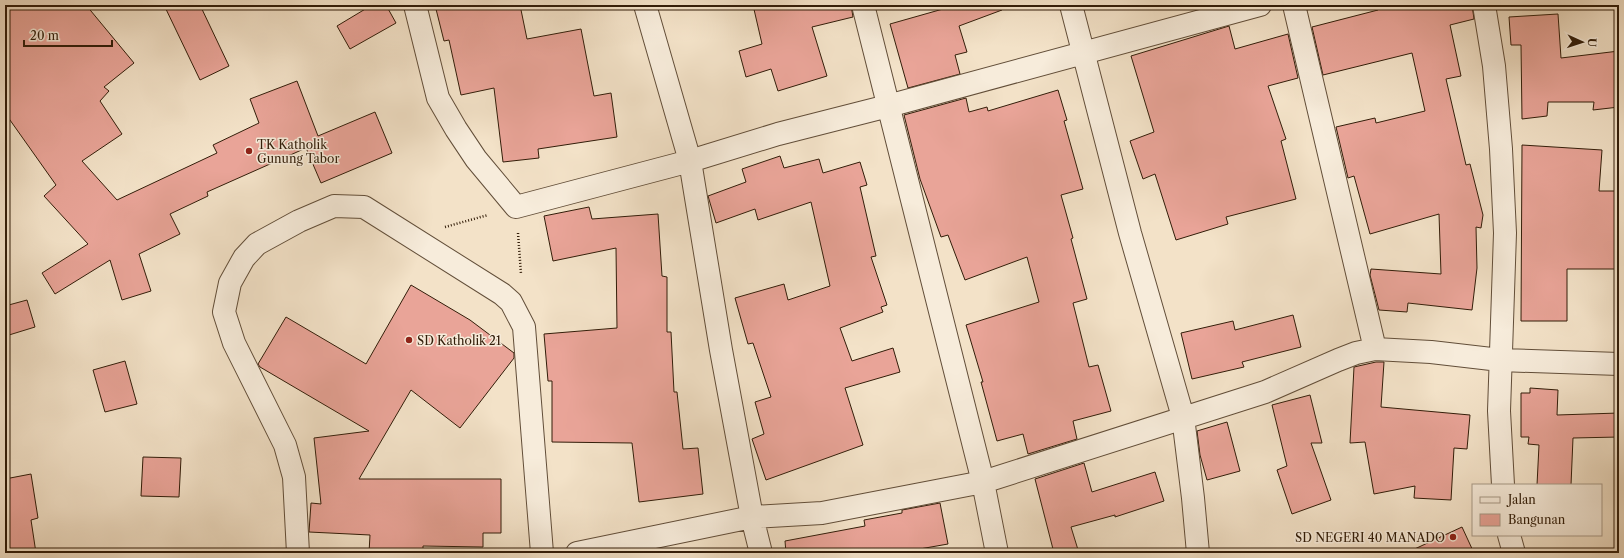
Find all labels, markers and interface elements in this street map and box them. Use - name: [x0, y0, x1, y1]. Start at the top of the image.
- scale bar: [24, 22, 112, 48]
- north arrow: [1562, 22, 1602, 62]
- text: 20 m: [30, 28, 59, 43]
- text: U: [1585, 38, 1599, 47]
- place label: TK Katholik Gunung Tabor: [257, 137, 340, 166]
- marker: TK Katholik Gunung Tabor: [244, 146, 254, 156]
- place label: SD Katholik 21: [417, 333, 501, 348]
- marker: SD Katholik 21: [404, 335, 414, 345]
- legend: [1472, 484, 1602, 536]
- text: Jalan: [1506, 492, 1536, 507]
- text: Bangunan: [1508, 512, 1566, 527]
- place label: SD NEGERI 40 MANADO: [1295, 530, 1445, 545]
- marker: SD NEGERI 40 MANADO: [1448, 532, 1458, 542]

